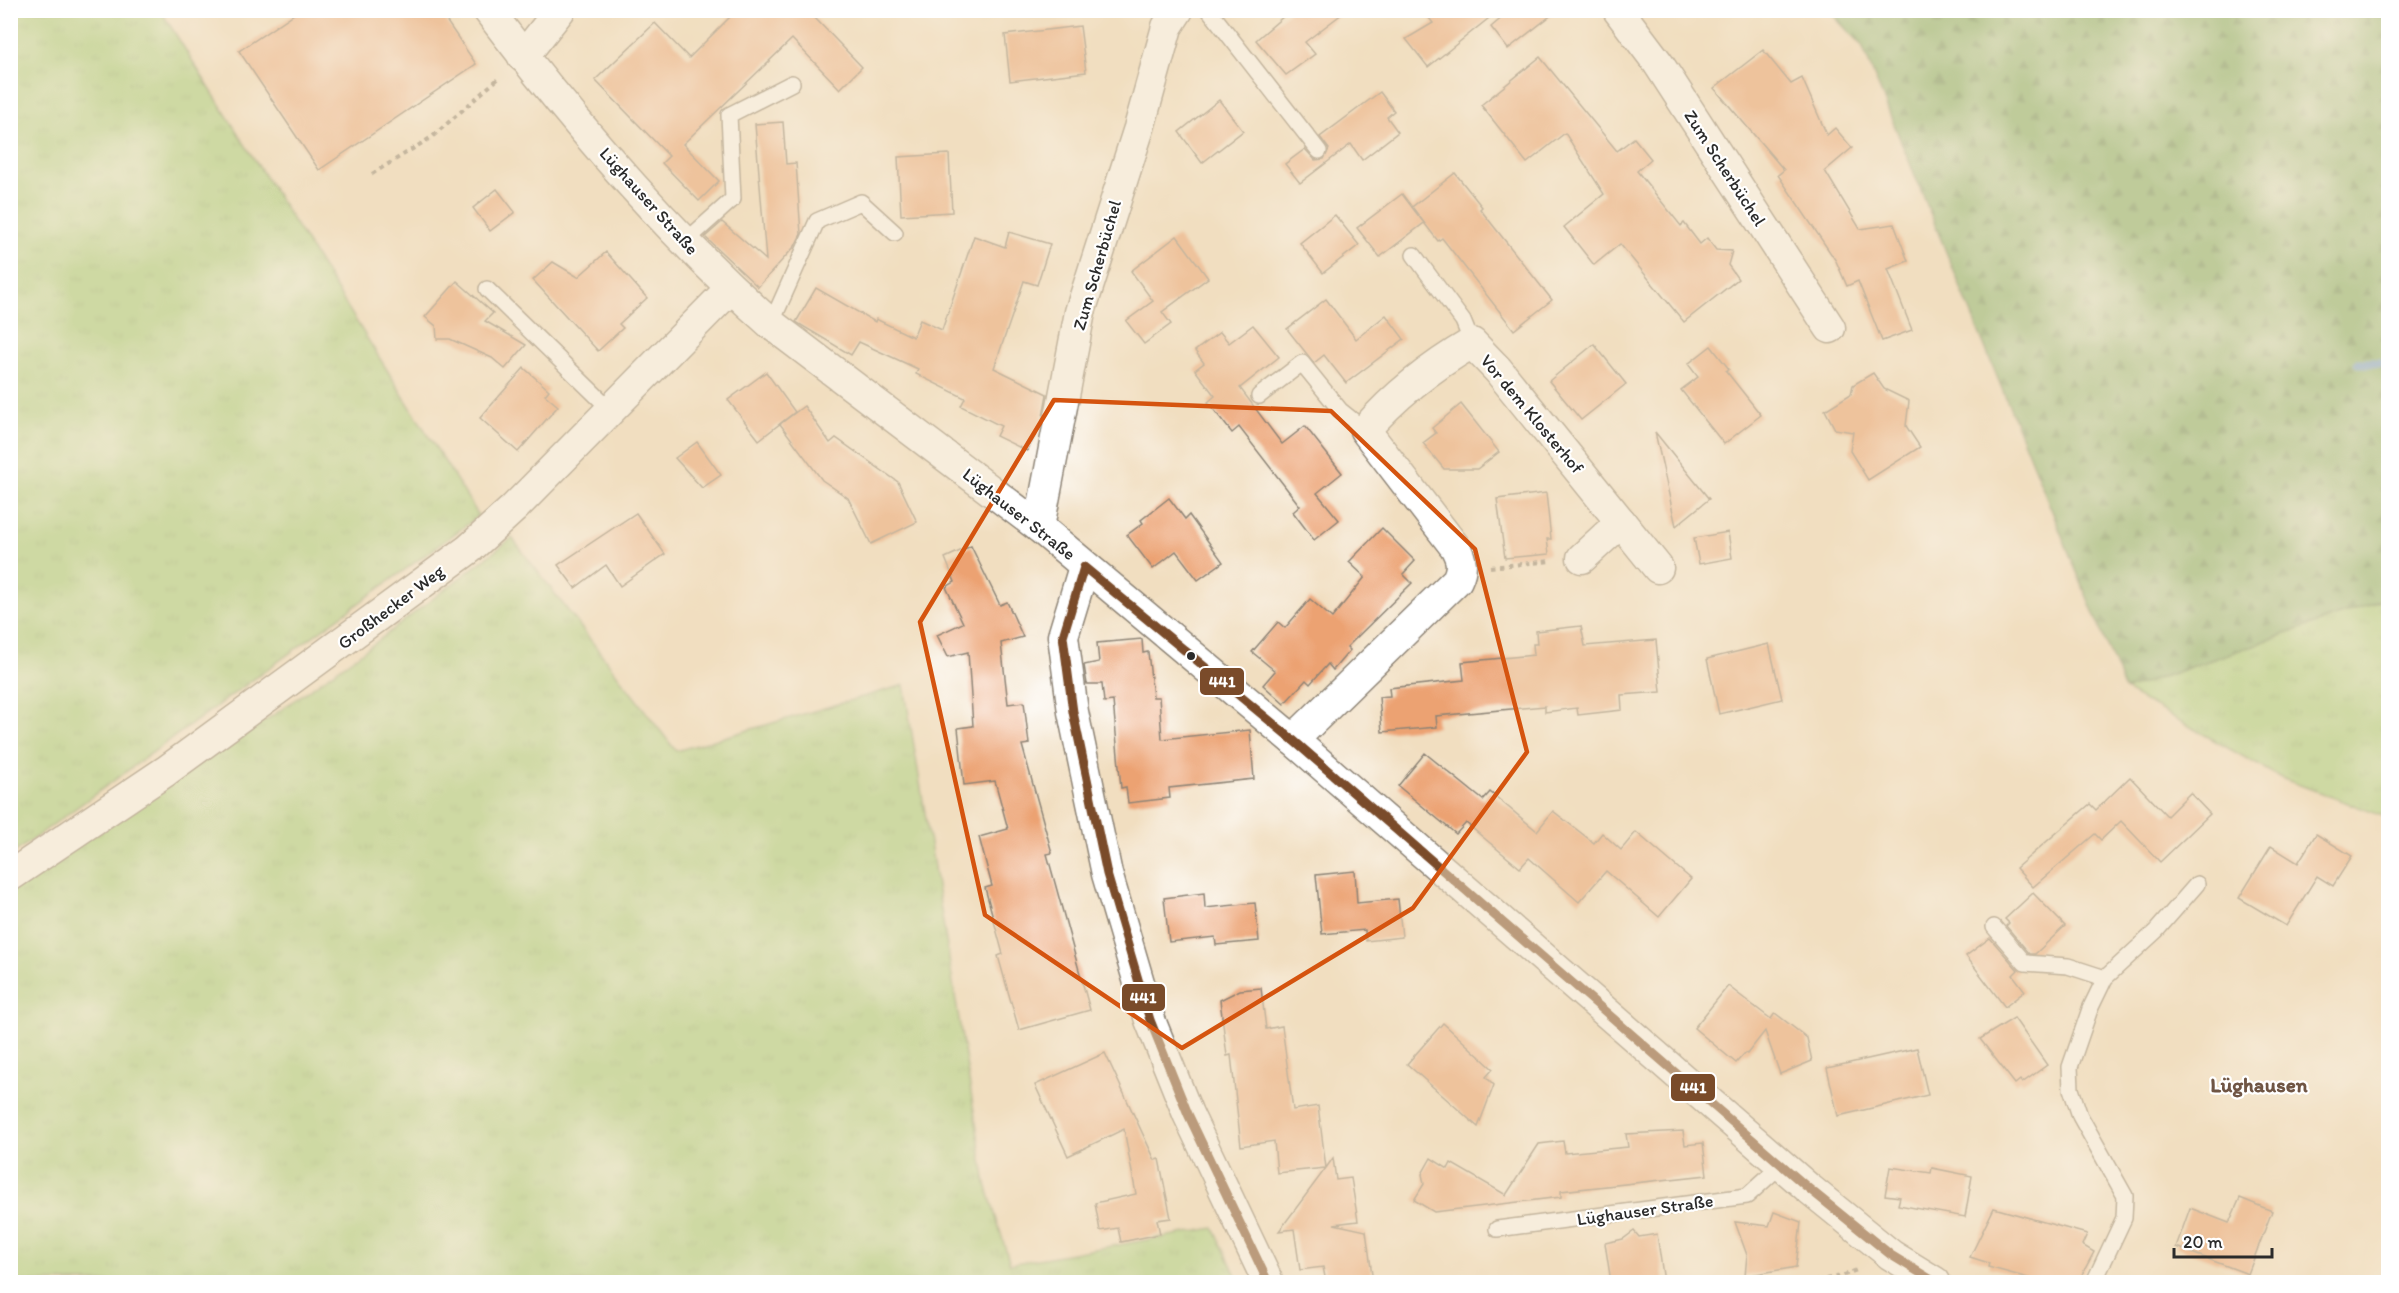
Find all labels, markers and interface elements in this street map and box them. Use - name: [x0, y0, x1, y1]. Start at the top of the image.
- street label: Zum Scherbüchel: [1679, 106, 1771, 230]
- street label: Lüghauser Straße: [595, 143, 703, 259]
- street label: Zum Scherbüchel: [1068, 197, 1126, 333]
- street label: Vor dem Klosterhof: [1476, 350, 1588, 478]
- street label: Lüghauser Straße: [958, 463, 1080, 565]
- street label: Großhecker Weg: [333, 559, 449, 654]
- unlabelled marker: [1185, 650, 1197, 662]
- line badge: 441: [1199, 667, 1245, 696]
- text: 441: [1209, 672, 1236, 691]
- line badge: 441: [1121, 983, 1166, 1012]
- text: 441: [1130, 988, 1157, 1007]
- district label: Lüghausen: [2210, 1072, 2308, 1098]
- line badge: 441: [1670, 1073, 1716, 1102]
- text: 441: [1680, 1078, 1707, 1097]
- street label: Lüghauser Straße: [1575, 1190, 1715, 1230]
- scale bar: [2174, 1221, 2272, 1259]
- text: 20 m: [2183, 1231, 2223, 1253]

